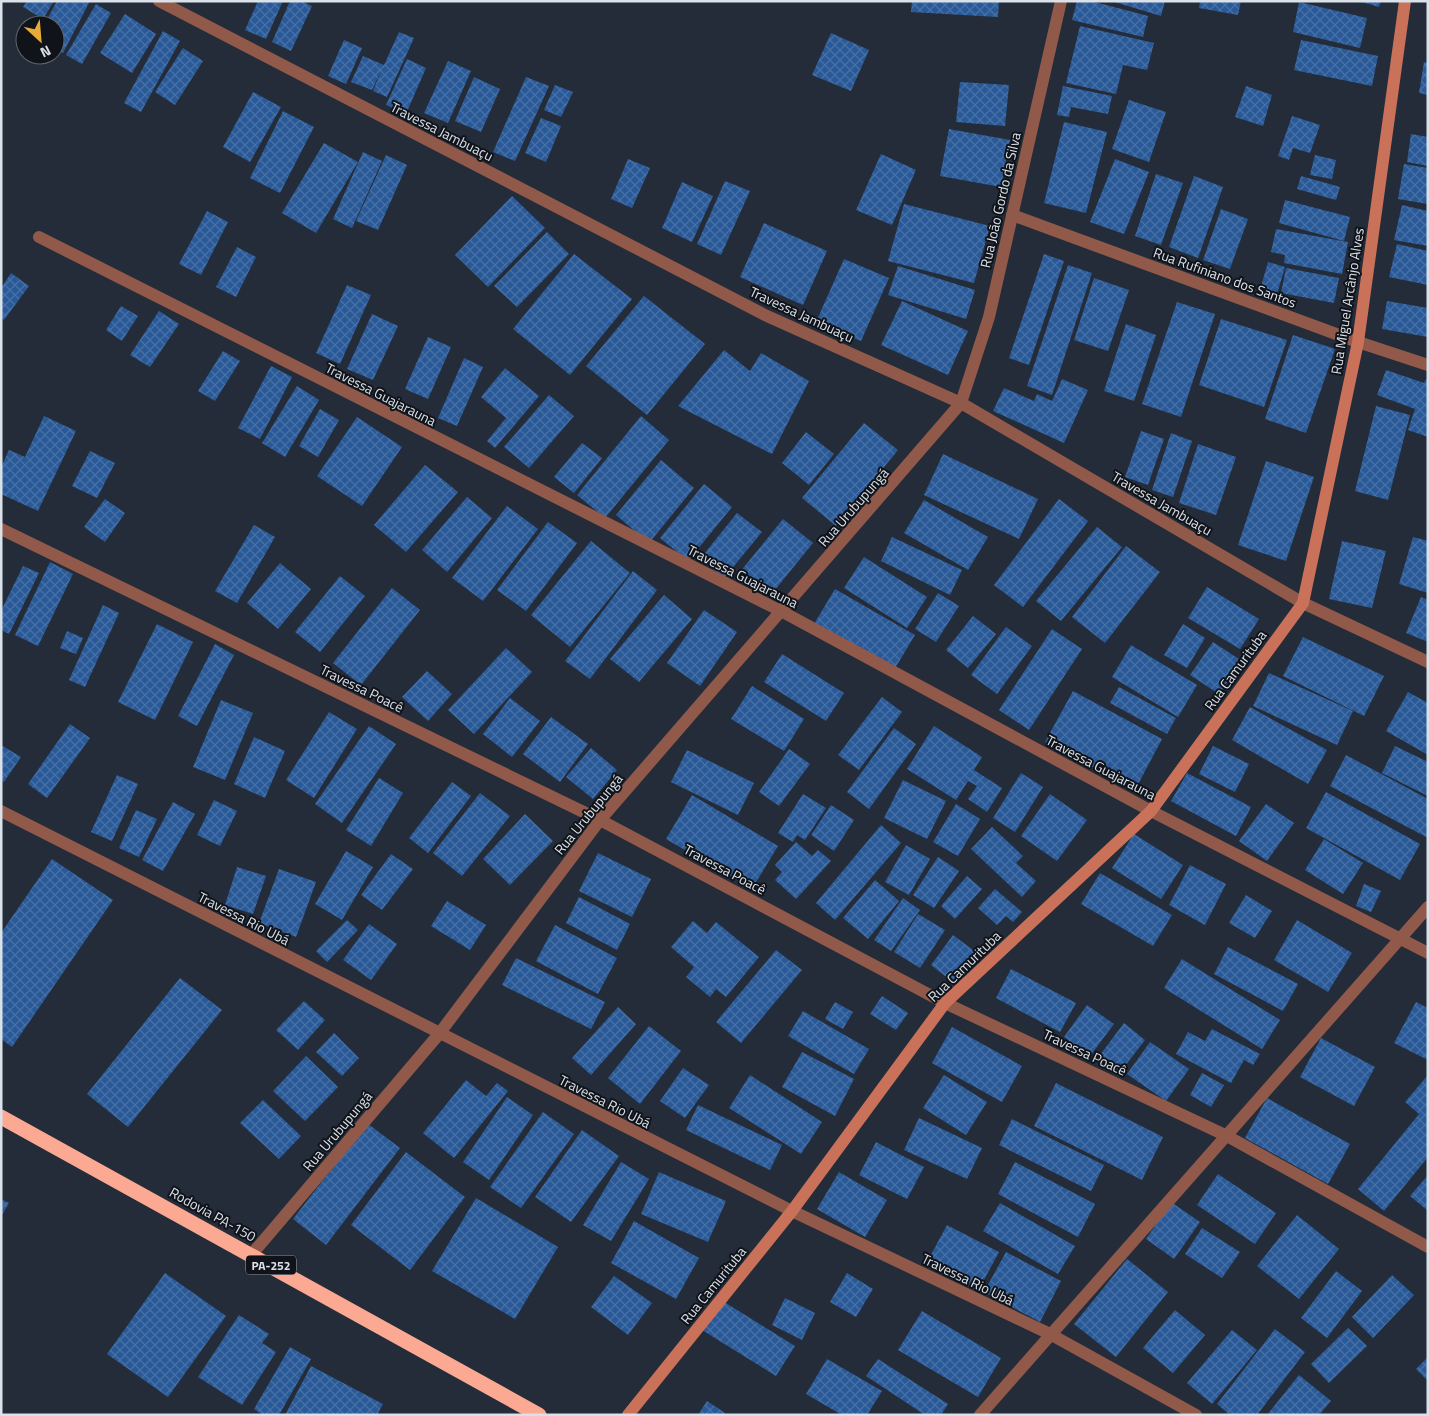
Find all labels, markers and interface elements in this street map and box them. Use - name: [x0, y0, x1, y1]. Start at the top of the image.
- north arrow: [15, 15, 65, 65]
- text: N: [37, 41, 55, 64]
- street label: Travessa Jambuaçu: [387, 96, 497, 166]
- street label: Rua João Gordo da Silva: [974, 130, 1026, 270]
- street label: Rua Miguel Arcânjo Alves: [1325, 226, 1369, 376]
- street label: Rua Rufiniano dos Santos: [1151, 241, 1299, 313]
- street label: Travessa Jambuaçu: [746, 281, 858, 347]
- street label: Travessa Guajarauna: [322, 357, 440, 431]
- street label: Rua Urubupungá: [813, 463, 893, 551]
- street label: Travessa Jambuaçu: [1108, 466, 1216, 540]
- street label: Travessa Guajarauna: [684, 539, 802, 613]
- street label: Rua Camurituba: [1199, 626, 1271, 714]
- street label: Travessa Poacê: [317, 659, 407, 717]
- street label: Travessa Guajarauna: [1042, 729, 1160, 805]
- street label: Rua Urubupungá: [549, 769, 627, 859]
- street label: Travessa Poacê: [680, 838, 770, 900]
- street label: Travessa Rio Ubá: [195, 886, 293, 950]
- street label: Rua Camurituba: [923, 926, 1005, 1006]
- street label: Travessa Poacê: [1040, 1023, 1130, 1081]
- street label: Travessa Rio Ubá: [556, 1069, 654, 1133]
- street label: Rua Urubupungá: [297, 1086, 377, 1176]
- street label: Rodovia PA-150: [166, 1182, 260, 1247]
- street label: Rua Camurituba: [675, 1242, 751, 1328]
- street label: Travessa Rio Ubá: [918, 1248, 1018, 1310]
- road number: PA-252: [246, 1256, 296, 1274]

